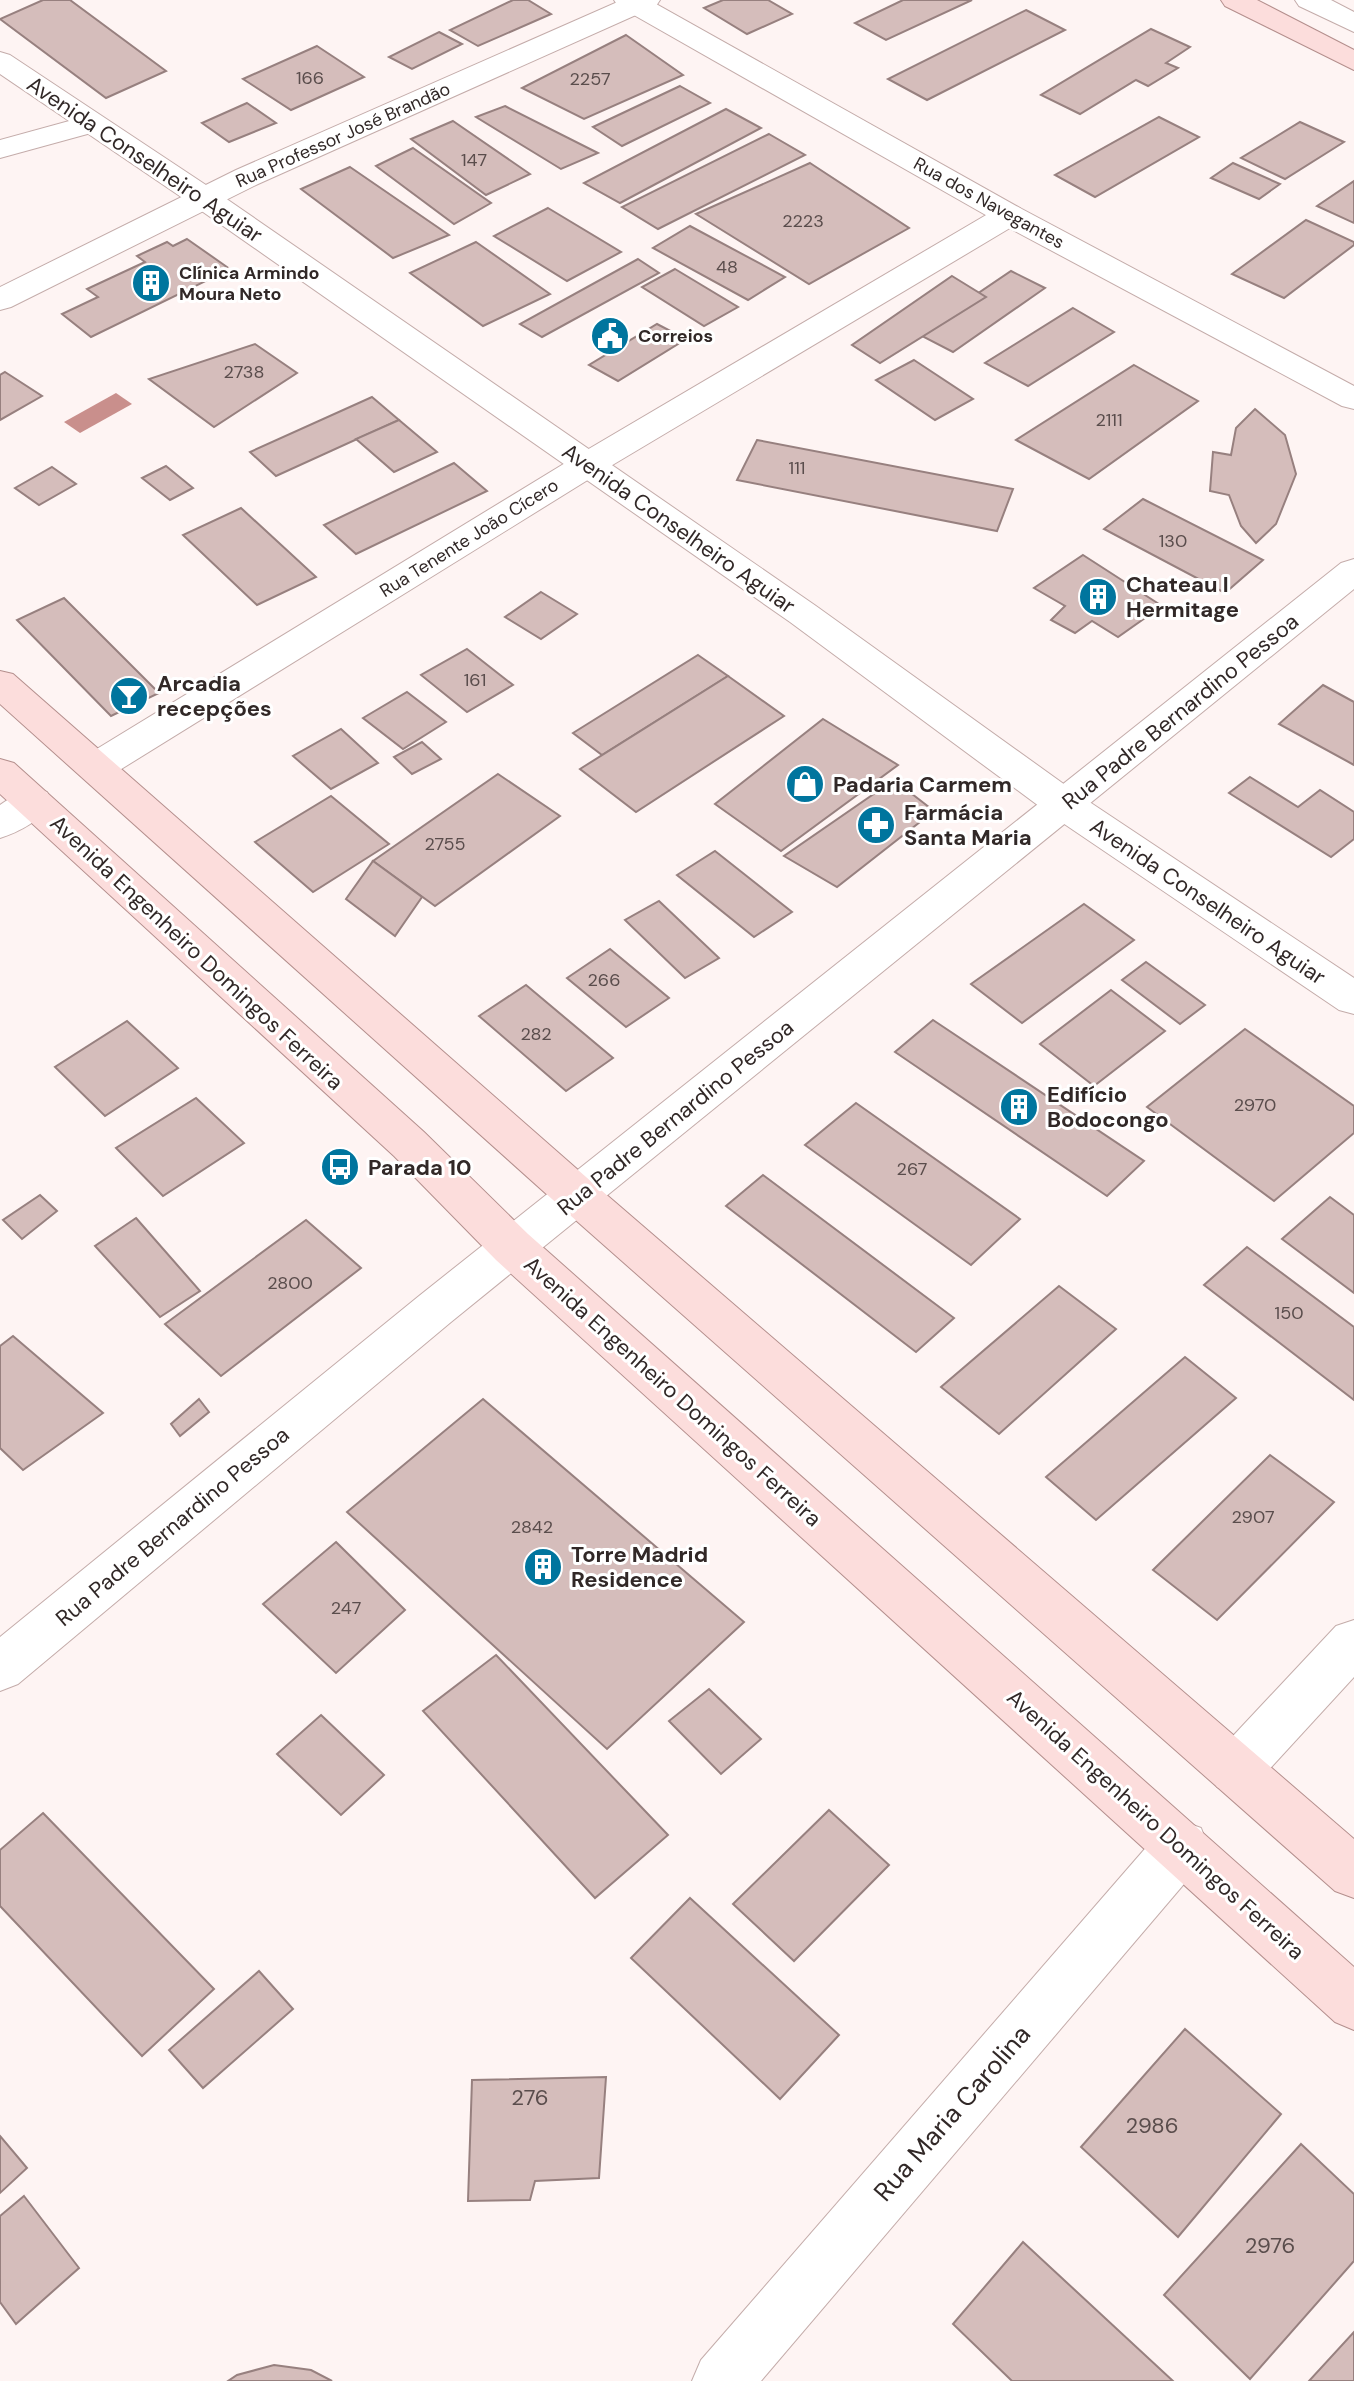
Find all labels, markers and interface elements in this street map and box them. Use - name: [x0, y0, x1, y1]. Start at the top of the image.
- house number: 166: [296, 66, 324, 90]
- house number: 2257: [569, 67, 611, 91]
- street label: Avenida Conselheiro Aguiar: [21, 70, 268, 249]
- street label: Rua Professor José Brandão: [232, 77, 454, 193]
- house number: 147: [461, 148, 487, 172]
- street label: Rua dos Navegantes: [909, 152, 1069, 254]
- house number: 2223: [782, 209, 824, 233]
- house number: 48: [716, 255, 738, 279]
- place label: Clínica Armindo Moura Neto: [179, 261, 320, 306]
- building icon: Clínica Armindo Moura Neto: [130, 262, 172, 304]
- public building icon: Correios: [589, 315, 631, 357]
- place label: Correios: [638, 324, 713, 348]
- house number: 2738: [224, 360, 264, 384]
- house number: 2111: [1095, 408, 1123, 432]
- street label: Avenida Conselheiro Aguiar: [556, 437, 801, 620]
- house number: 111: [789, 456, 805, 480]
- street label: Rua Tenente João Cícero: [375, 473, 563, 603]
- house number: 130: [1159, 529, 1187, 553]
- place label: Chateau l Hermitage: [1126, 570, 1239, 624]
- building icon: Chateau l Hermitage: [1077, 576, 1119, 618]
- street label: Rua Padre Bernardino Pessoa: [1056, 607, 1305, 816]
- house number: 161: [464, 668, 486, 692]
- place label: Arcadia recepções: [157, 669, 272, 723]
- bar icon: Arcadia recepções: [108, 675, 150, 717]
- shop icon: Padaria Carmem: [784, 763, 826, 805]
- place label: Padaria Carmem: [833, 770, 1012, 799]
- place label: Farmácia Santa Maria: [904, 798, 1032, 852]
- pharmacy icon: Farmácia Santa Maria: [855, 804, 897, 846]
- street label: Avenida Engenheiro Domingos Ferreira: [44, 809, 349, 1096]
- street label: Avenida Conselheiro Aguiar: [1084, 812, 1331, 991]
- house number: 2755: [424, 832, 466, 856]
- house number: 266: [588, 968, 620, 992]
- street label: Rua Padre Bernardino Pessoa: [551, 1013, 800, 1222]
- house number: 282: [520, 1022, 552, 1046]
- place label: Edifício Bodocongo: [1047, 1080, 1169, 1134]
- building icon: Edifício Bodocongo: [998, 1086, 1040, 1128]
- house number: 2970: [1234, 1093, 1276, 1117]
- bus stop icon: Parada 10: [319, 1146, 361, 1188]
- place label: Parada 10: [368, 1153, 472, 1182]
- house number: 267: [897, 1157, 927, 1181]
- street label: Avenida Engenheiro Domingos Ferreira: [518, 1250, 828, 1533]
- house number: 2800: [267, 1271, 313, 1295]
- house number: 150: [1275, 1301, 1303, 1325]
- street label: Rua Padre Bernardino Pessoa: [50, 1420, 295, 1633]
- house number: 2907: [1231, 1505, 1275, 1529]
- house number: 2842: [511, 1515, 553, 1539]
- place label: Torre Madrid Residence: [571, 1540, 708, 1594]
- building icon: Torre Madrid Residence: [522, 1546, 564, 1588]
- house number: 247: [331, 1596, 361, 1620]
- street label: Avenida Engenheiro Domingos Ferreira: [1001, 1683, 1311, 1966]
- street label: Rua Maria Carolina: [866, 2018, 1038, 2208]
- house number: 276: [511, 2083, 549, 2112]
- house number: 2986: [1125, 2111, 1179, 2140]
- house number: 2976: [1245, 2231, 1295, 2260]

